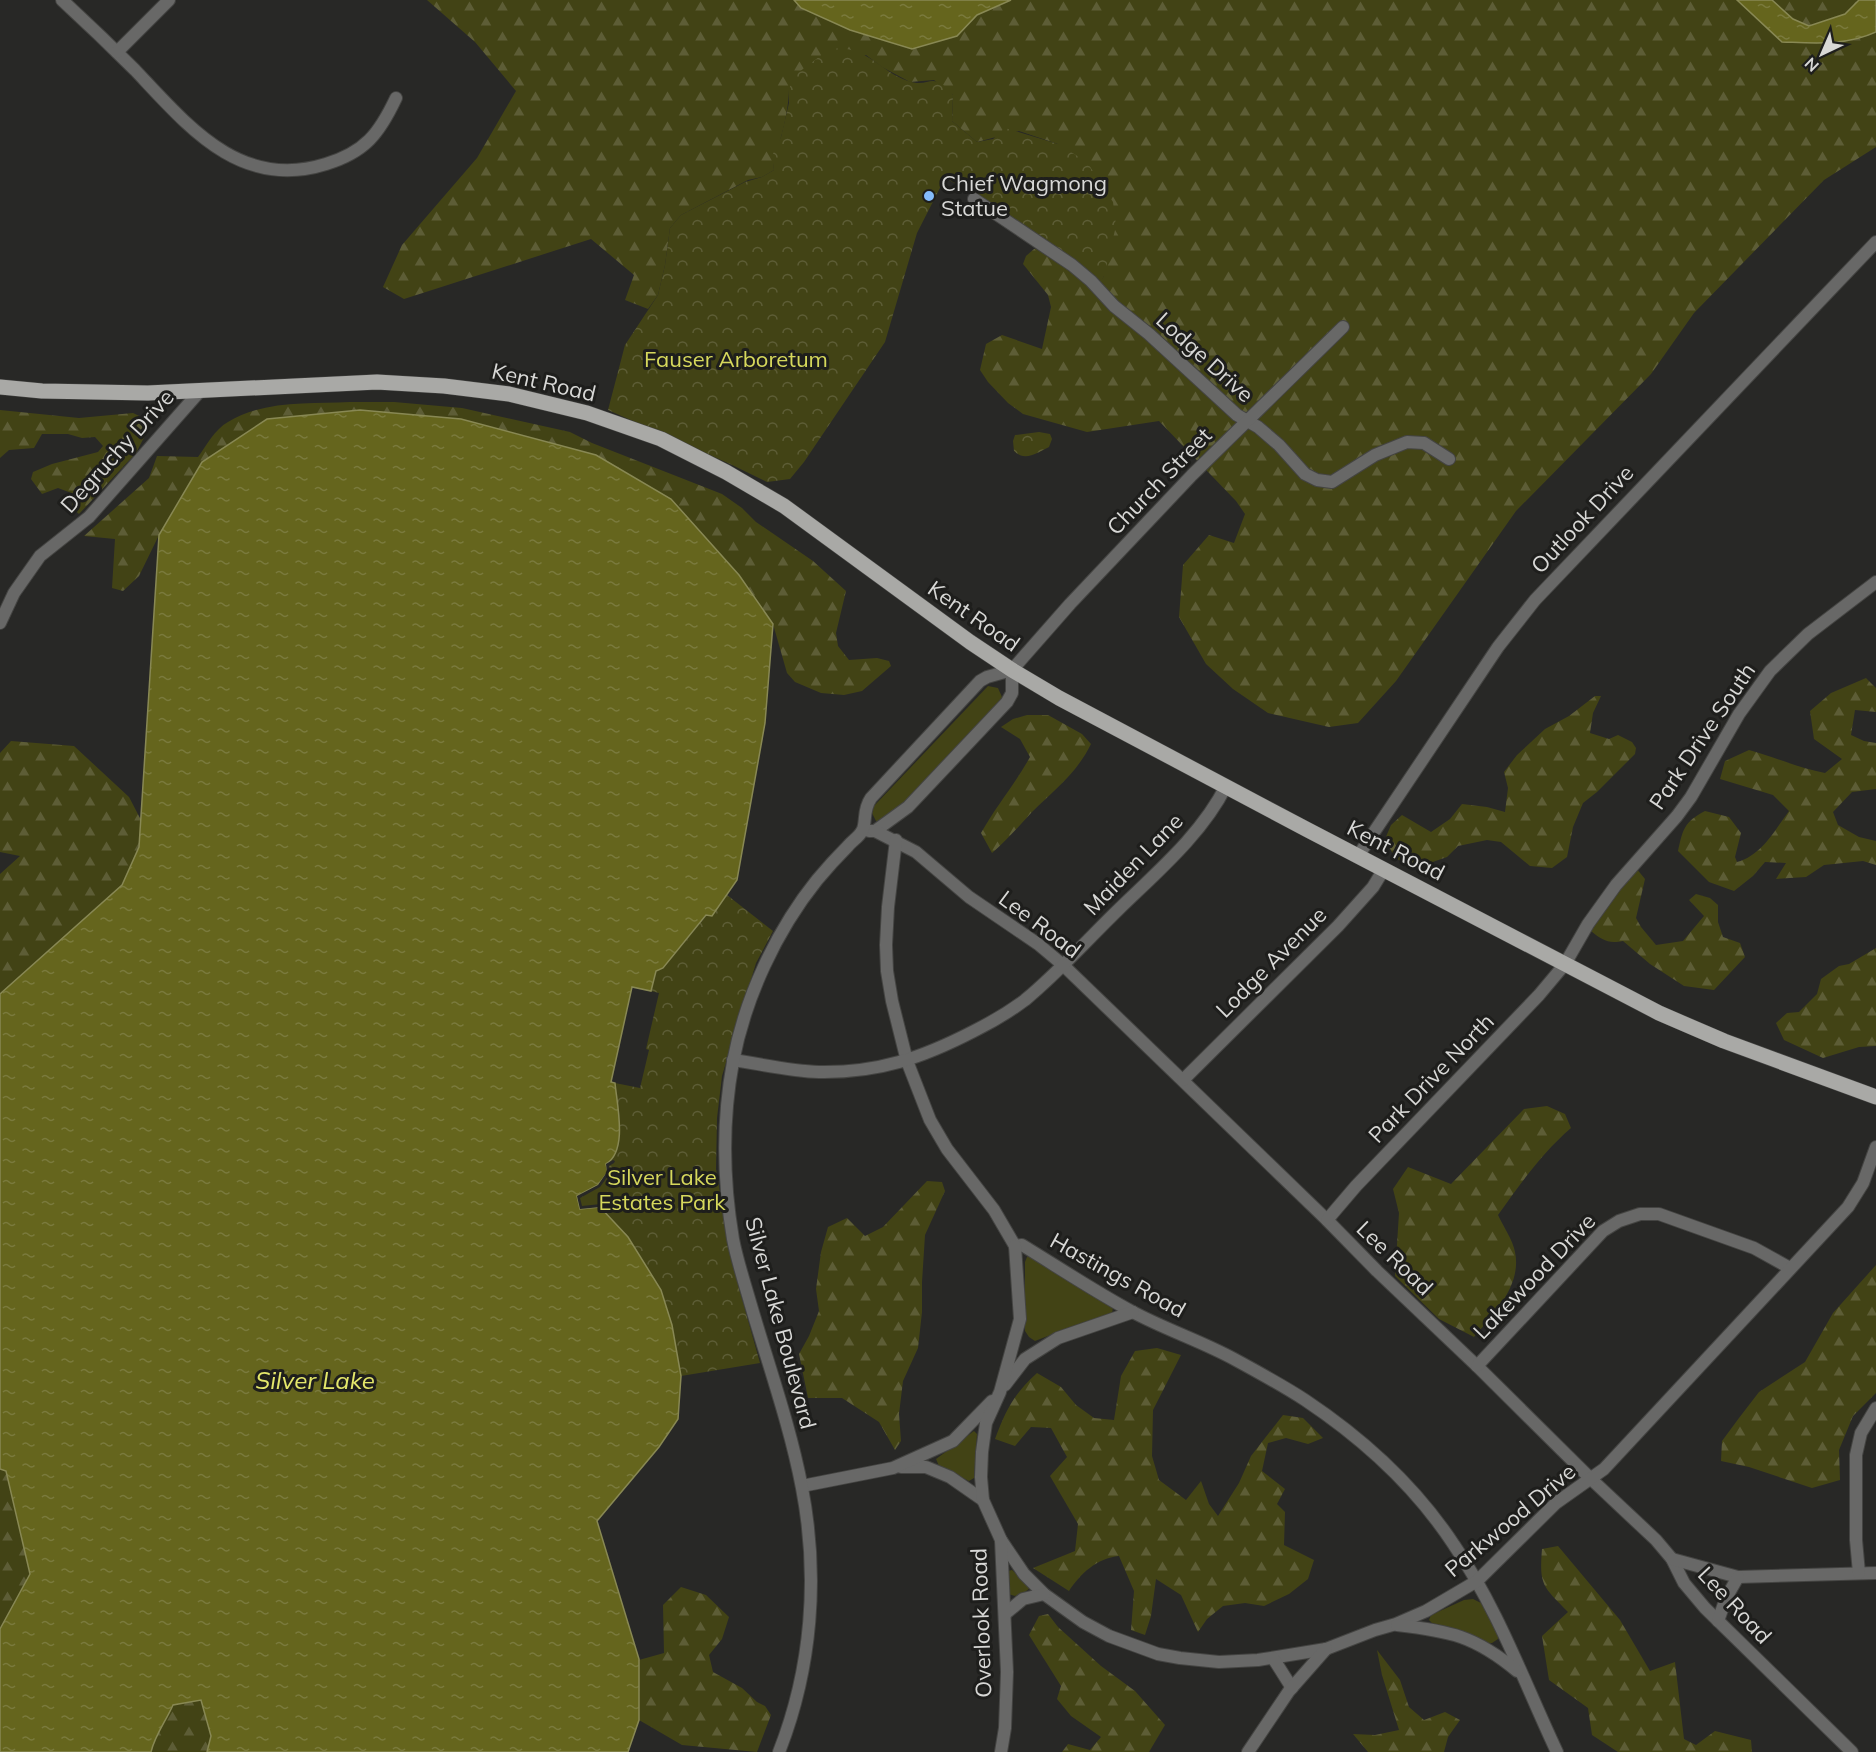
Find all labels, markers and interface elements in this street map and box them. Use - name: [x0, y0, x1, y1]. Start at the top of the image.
- north arrow: [1792, 24, 1852, 84]
- text: N: [1800, 53, 1823, 76]
- place label: Chief Wagmong Statue: [941, 169, 1107, 222]
- marker: Chief Wagmong Statue: [922, 189, 936, 203]
- street label: Lodge Drive: [1150, 306, 1260, 408]
- park label: Fauser Arboretum: [644, 345, 828, 373]
- street label: Kent Road: [489, 356, 599, 408]
- street label: Degruchy Drive: [54, 383, 180, 519]
- street label: Church Street: [1101, 421, 1218, 541]
- street label: Outlook Drive: [1525, 459, 1639, 579]
- street label: Kent Road: [923, 574, 1025, 658]
- street label: Park Drive South: [1643, 657, 1761, 815]
- street label: Maiden Lane: [1077, 807, 1189, 921]
- street label: Kent Road: [1342, 813, 1450, 887]
- street label: Lee Road: [993, 884, 1087, 964]
- street label: Lodge Avenue: [1210, 901, 1332, 1023]
- street label: Park Drive North: [1362, 1007, 1500, 1149]
- park label: Silver Lake Estates Park: [599, 1163, 726, 1216]
- street label: Lakewood Drive: [1467, 1207, 1601, 1345]
- street label: Silver Lake Boulevard: [739, 1214, 823, 1432]
- street label: Lee Road: [1351, 1215, 1439, 1301]
- street label: Hastings Road: [1045, 1226, 1191, 1324]
- water label: Silver Lake: [255, 1365, 375, 1395]
- street label: Parkwood Drive: [1439, 1457, 1581, 1583]
- street label: Overlook Road: [964, 1548, 998, 1698]
- street label: Lee Road: [1692, 1561, 1778, 1649]

